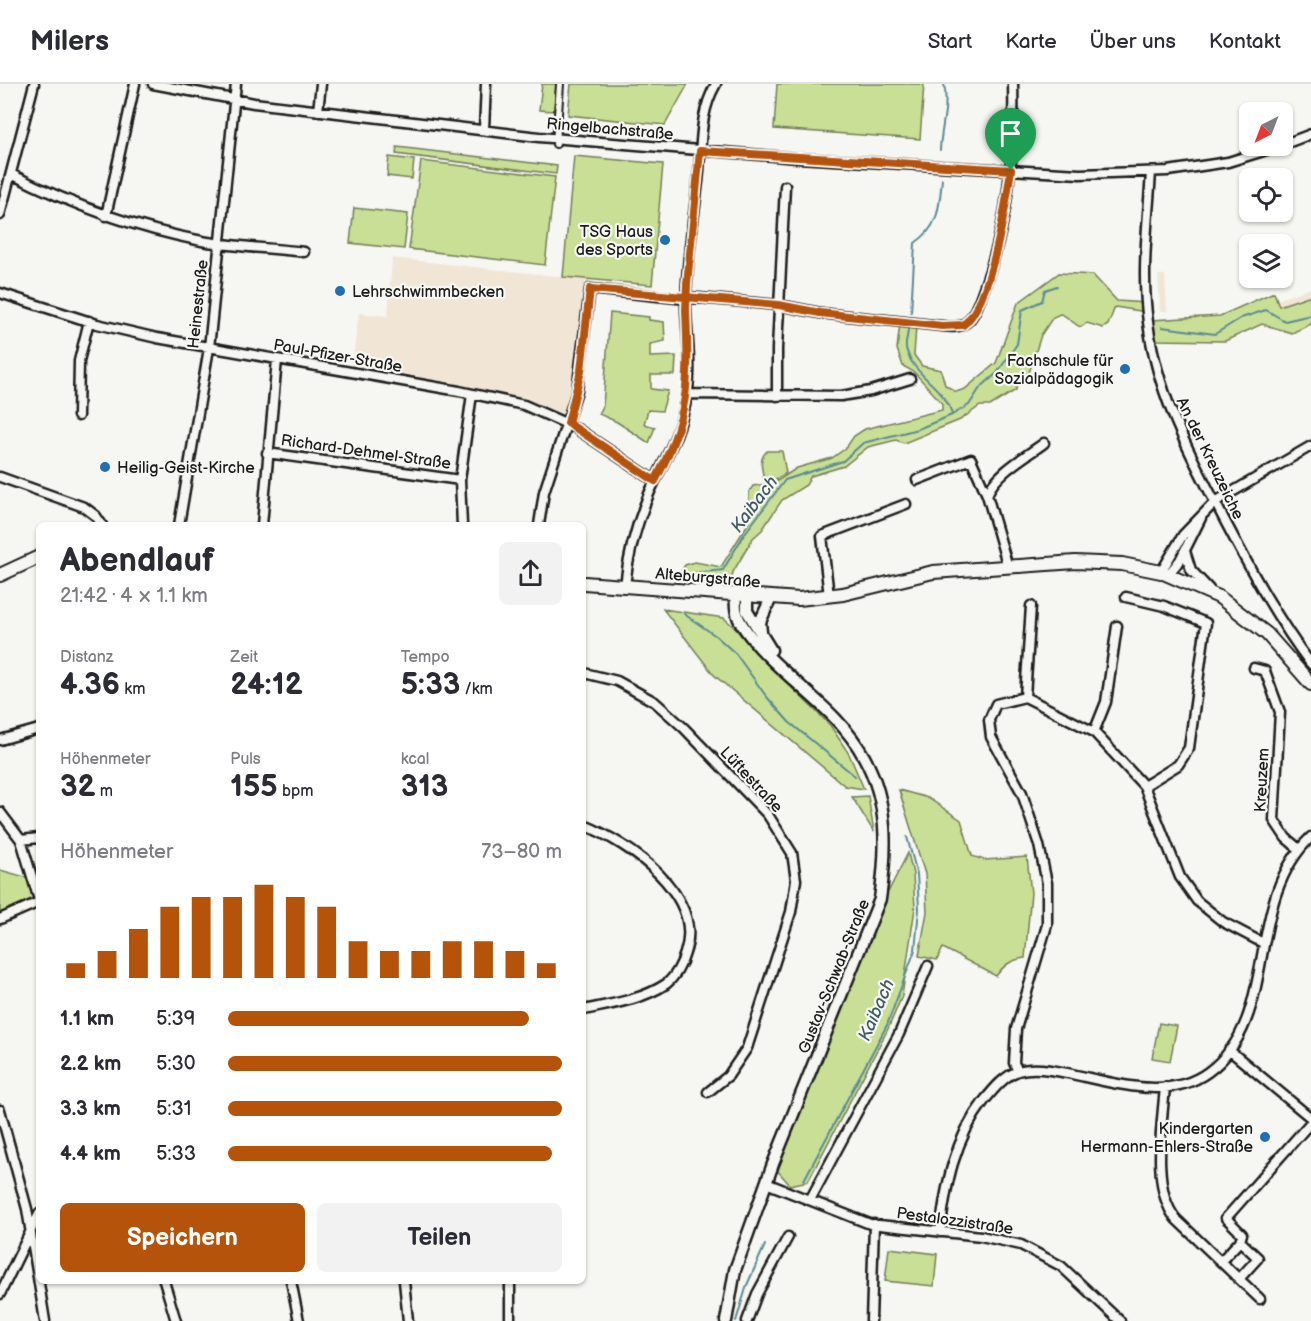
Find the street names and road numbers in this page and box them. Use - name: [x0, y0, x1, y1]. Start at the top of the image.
- street label: Ringelbachstraße: [545, 114, 675, 145]
- street label: Heinestraße: [184, 258, 213, 350]
- street label: Paul-Pfizer-Straße: [272, 336, 404, 377]
- street label: An der Kreuzeiche: [1172, 394, 1248, 523]
- street label: Richard-Dehmel-Straße: [280, 431, 453, 474]
- street label: Alteburgstraße: [654, 564, 762, 593]
- street label: Lüftestraße: [716, 743, 786, 817]
- street label: Kreuzem: [1251, 747, 1274, 813]
- street label: Gustav-Schwab-Straße: [795, 896, 874, 1057]
- street label: Pestalozzistraße: [895, 1204, 1015, 1239]

